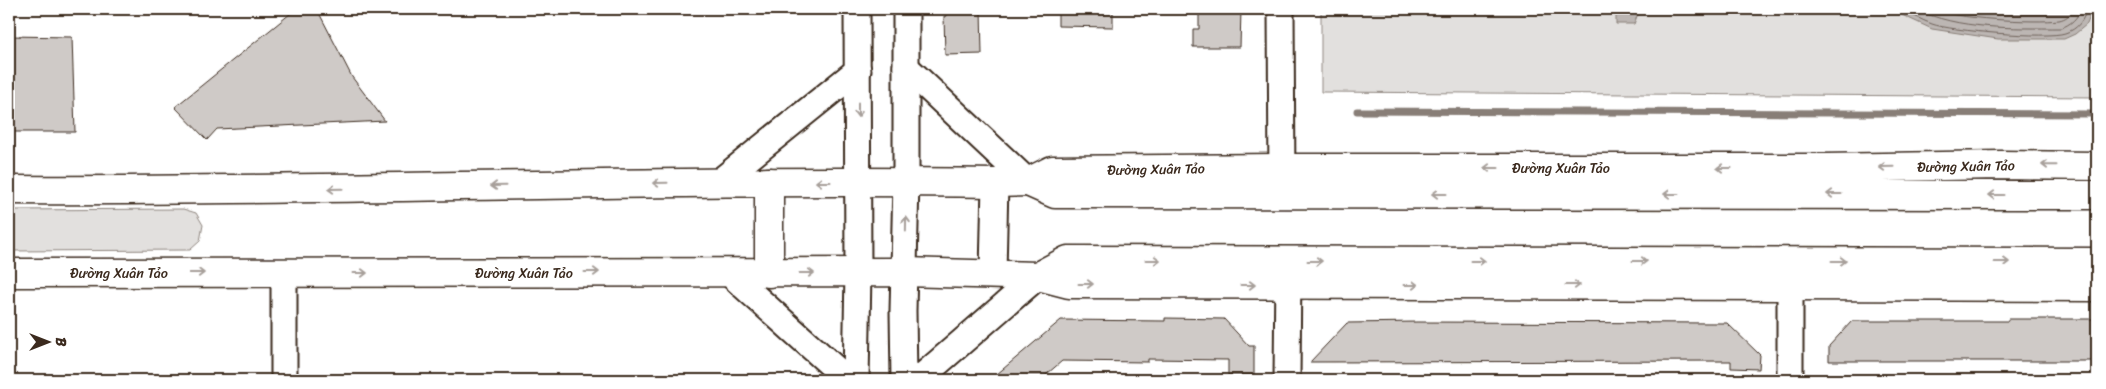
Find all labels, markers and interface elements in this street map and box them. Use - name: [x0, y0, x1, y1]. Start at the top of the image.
- one-way arrow: [853, 102, 863, 118]
- street label: Đường Xuân Tảo: [1917, 153, 2015, 180]
- street label: Đường Xuân Tảo: [1107, 156, 1205, 183]
- street label: Đường Xuân Tảo: [1512, 156, 1610, 181]
- one-way arrow: [2041, 161, 2057, 170]
- one-way arrow: [1878, 162, 1894, 172]
- one-way arrow: [1483, 163, 1500, 173]
- one-way arrow: [1716, 163, 1732, 173]
- one-way arrow: [815, 177, 831, 187]
- one-way arrow: [652, 178, 668, 188]
- one-way arrow: [490, 181, 506, 191]
- one-way arrow: [327, 184, 343, 193]
- one-way arrow: [1431, 189, 1447, 199]
- one-way arrow: [1663, 189, 1680, 199]
- one-way arrow: [1826, 189, 1842, 199]
- one-way arrow: [1988, 190, 2004, 200]
- one-way arrow: [901, 216, 910, 232]
- one-way arrow: [1144, 255, 1161, 265]
- one-way arrow: [1307, 256, 1323, 266]
- one-way arrow: [1470, 256, 1486, 266]
- one-way arrow: [1632, 256, 1648, 266]
- one-way arrow: [1830, 256, 1847, 266]
- one-way arrow: [1993, 257, 2009, 267]
- street label: Đường Xuân Tảo: [70, 261, 168, 286]
- street label: Đường Xuân Tảo: [475, 261, 573, 286]
- one-way arrow: [584, 267, 600, 277]
- one-way arrow: [189, 268, 205, 278]
- one-way arrow: [352, 268, 368, 278]
- one-way arrow: [799, 268, 815, 278]
- one-way arrow: [1078, 279, 1094, 289]
- one-way arrow: [1240, 280, 1256, 290]
- one-way arrow: [1402, 280, 1419, 290]
- one-way arrow: [1565, 280, 1581, 290]
- north arrow: [22, 316, 72, 366]
- text: B: [48, 338, 73, 347]

